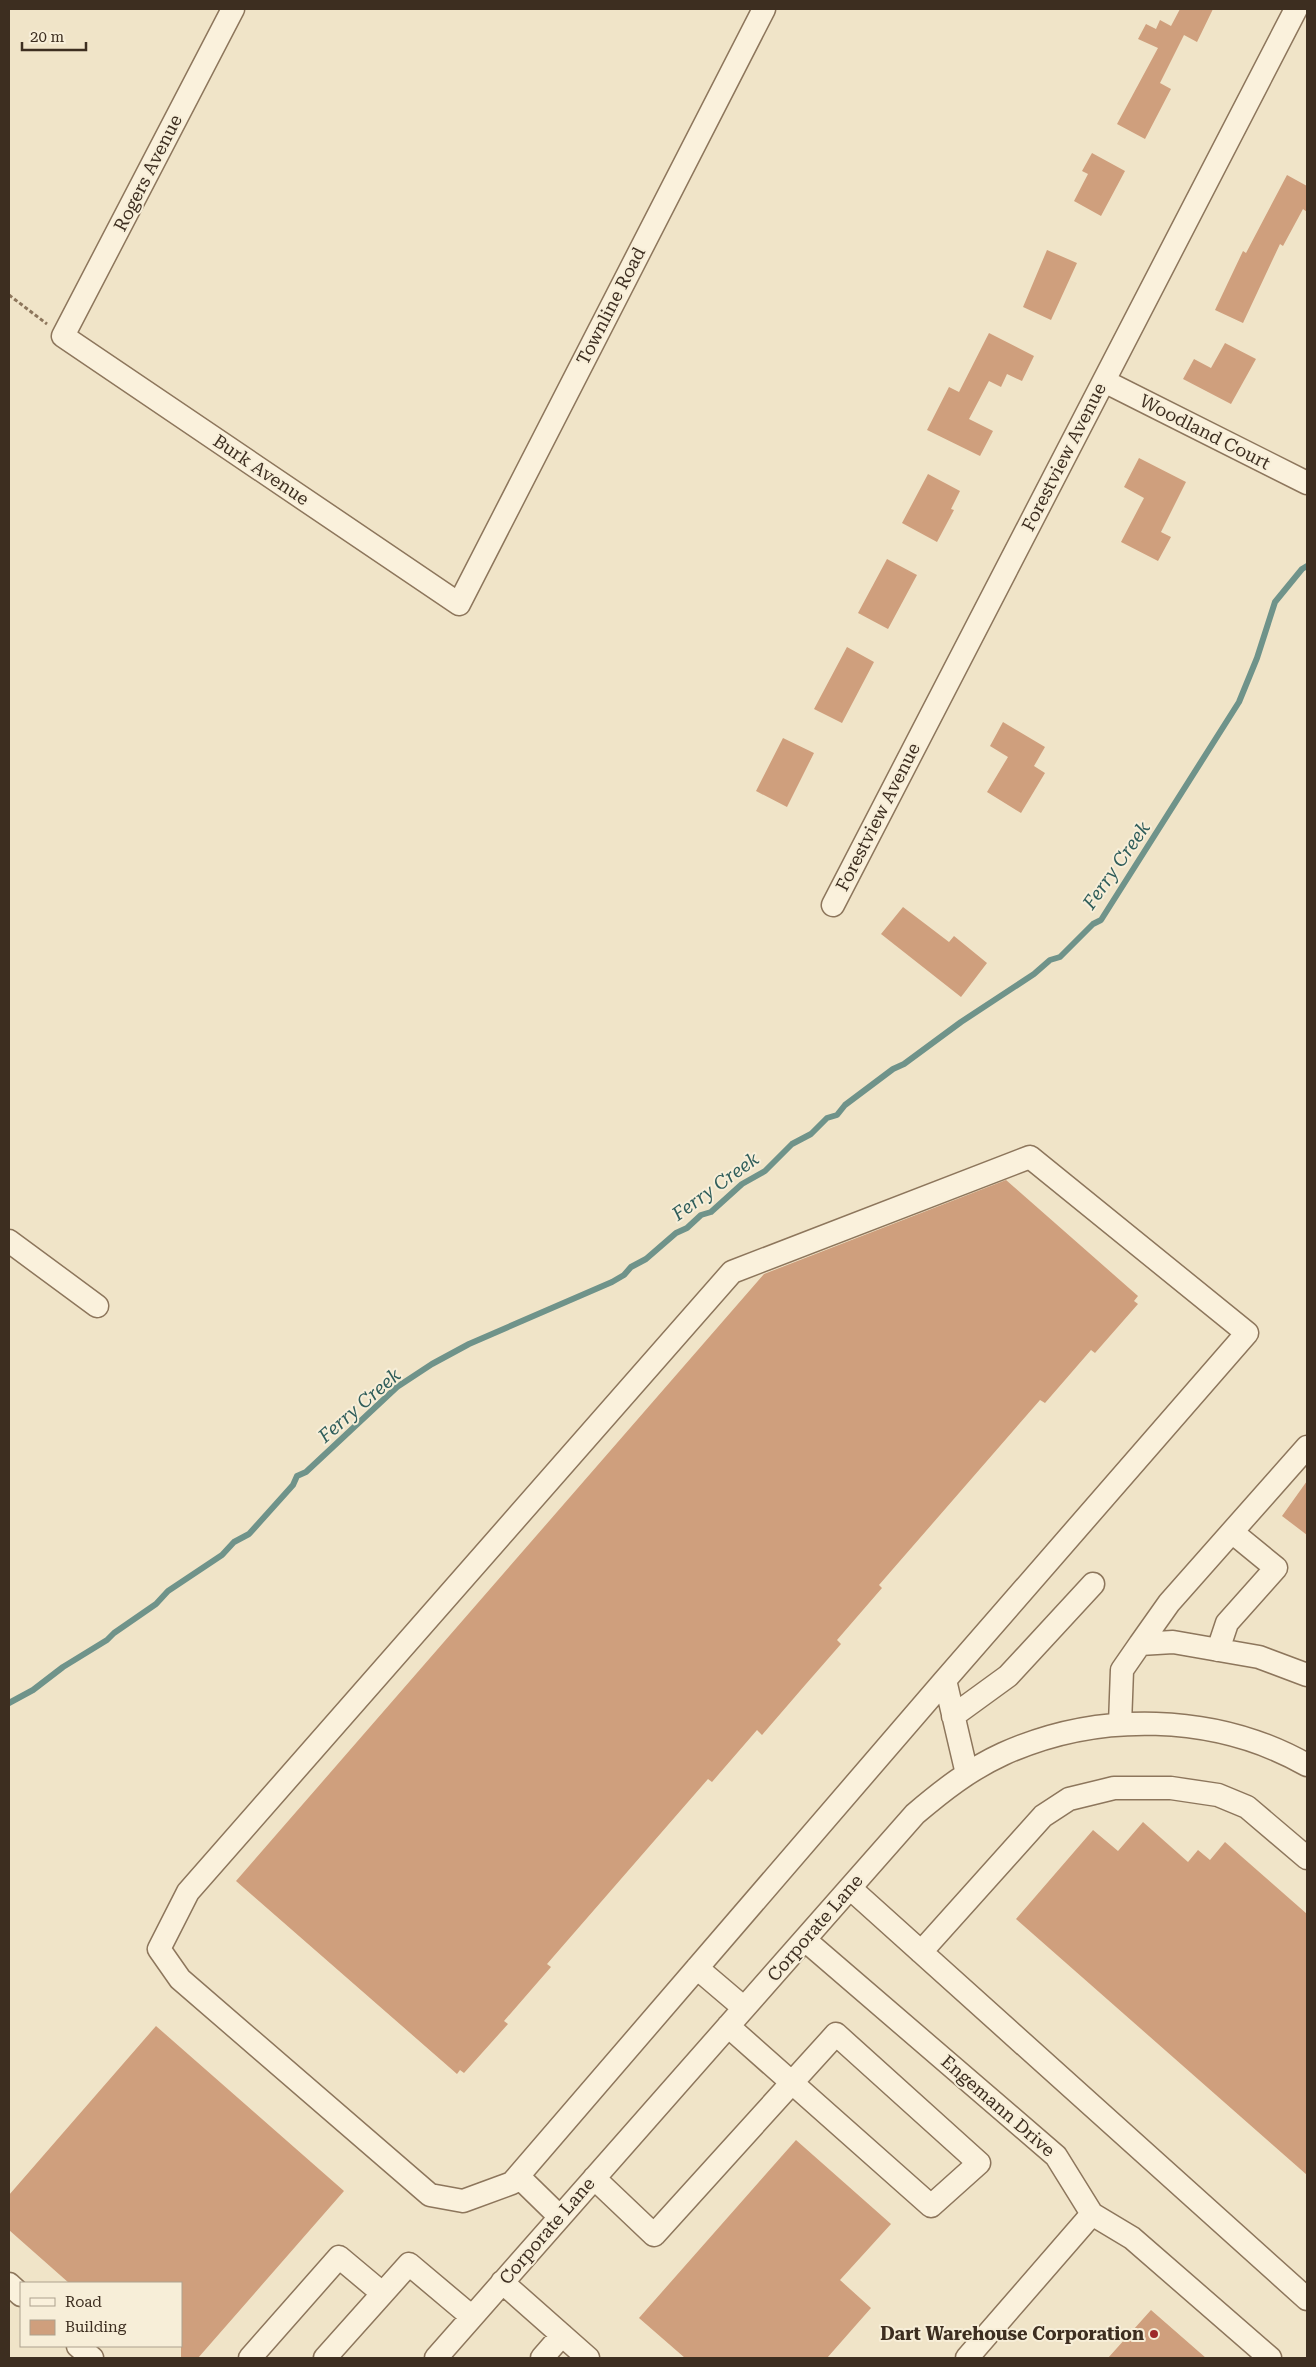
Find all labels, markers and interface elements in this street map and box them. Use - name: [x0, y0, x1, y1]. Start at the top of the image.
- scale bar: [22, 20, 86, 52]
- text: 20 m: [30, 28, 65, 46]
- street label: Rogers Avenue: [109, 111, 186, 235]
- street label: Townline Road: [572, 243, 649, 368]
- street label: Forestview Avenue: [1017, 379, 1110, 534]
- street label: Woodland Court: [1136, 390, 1274, 474]
- street label: Burk Avenue: [209, 430, 313, 509]
- street label: Forestview Avenue: [831, 739, 924, 894]
- water label: Ferry Creek: [1077, 816, 1155, 914]
- water label: Ferry Creek: [667, 1147, 764, 1226]
- water label: Ferry Creek: [313, 1363, 406, 1448]
- street label: Corporate Lane: [763, 1870, 867, 1985]
- street label: Engemann Drive: [937, 2051, 1060, 2161]
- street label: Corporate Lane: [495, 2173, 599, 2288]
- legend: [20, 2282, 182, 2347]
- text: Road: [65, 2293, 102, 2311]
- text: Building: [65, 2318, 127, 2336]
- place label: Dart Warehouse Corporation: [880, 2323, 1144, 2344]
- marker: Dart Warehouse Corporation: [1148, 2328, 1160, 2340]

